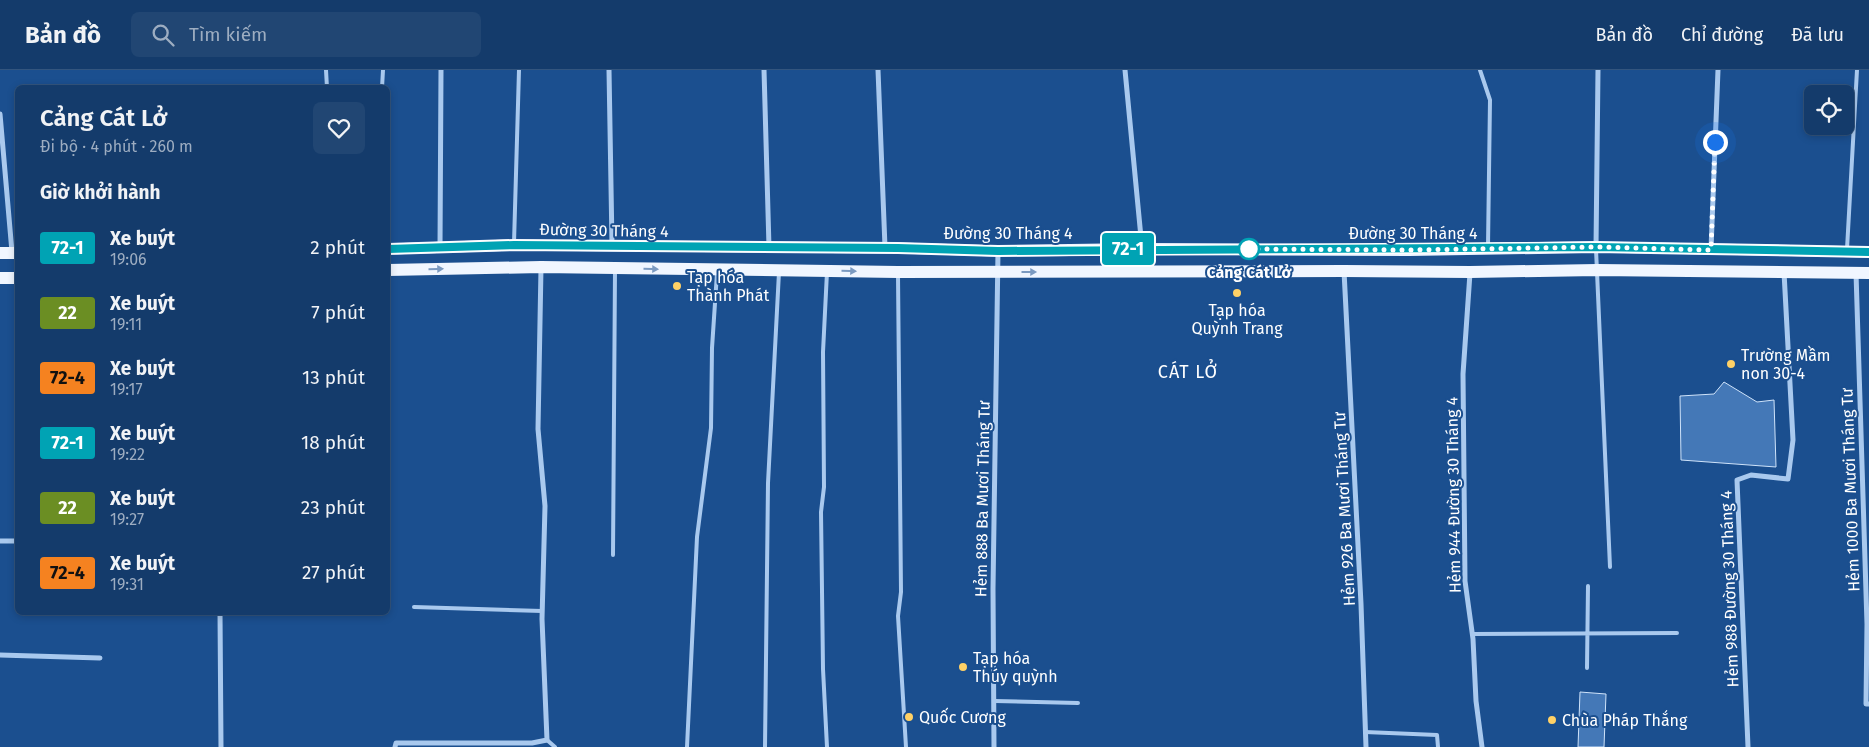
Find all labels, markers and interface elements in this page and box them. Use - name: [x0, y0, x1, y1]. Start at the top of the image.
- search box: [131, 12, 481, 57]
- text: Bản đồ: [25, 21, 101, 49]
- icon: search: [149, 21, 177, 49]
- text: Tìm kiếm: [189, 23, 267, 46]
- text: Bản đồ: [1596, 24, 1653, 46]
- text: Chỉ đường: [1681, 24, 1763, 46]
- text: Đã lưu: [1791, 24, 1844, 46]
- map controls: [1804, 85, 1854, 135]
- button: locate: [1804, 85, 1854, 135]
- button: heart: [313, 102, 365, 154]
- text: Cảng Cát Lở: [40, 104, 167, 132]
- your location: [1703, 130, 1728, 155]
- text: Đi bộ · 4 phút · 260 m: [40, 137, 193, 156]
- text: Giờ khởi hành: [40, 181, 160, 204]
- street label: Đường 30 Tháng 4: [539, 220, 669, 241]
- street label: Đường 30 Tháng 4: [943, 224, 1073, 243]
- street label: Đường 30 Tháng 4: [1348, 224, 1478, 243]
- text: Xe buýt: [110, 227, 175, 250]
- line badge: 72-1: [1093, 233, 1163, 265]
- text: 2 phút: [310, 236, 365, 259]
- text: 72-1: [52, 237, 84, 259]
- text: 72-1: [1112, 238, 1144, 260]
- marker: Cảng Cát Lở: [1238, 238, 1260, 260]
- text: 19:06: [110, 250, 147, 269]
- place label: Cảng Cát Lở: [1206, 263, 1293, 282]
- one-way arrow: [428, 265, 444, 273]
- one-way arrow: [643, 265, 659, 273]
- one-way arrow: [841, 267, 857, 275]
- place label: Tạp hóa Thành Phát: [687, 268, 769, 305]
- one-way arrow: [1021, 268, 1037, 276]
- marker: Tạp hóa Thành Phát: [671, 280, 683, 292]
- marker: Tạp hóa Quỳnh Trang: [1231, 287, 1243, 299]
- text: Xe buýt: [110, 292, 175, 315]
- text: 7 phút: [311, 301, 365, 324]
- place label: Tạp hóa Quỳnh Trang: [1191, 301, 1283, 338]
- text: 22: [58, 302, 77, 324]
- text: 19:11: [110, 315, 142, 334]
- place label: Trường Mầm non 30-4: [1741, 345, 1831, 383]
- text: Xe buýt: [110, 357, 175, 380]
- marker: Trường Mầm non 30-4: [1725, 358, 1737, 370]
- district label: CÁT LỞ: [1158, 359, 1218, 383]
- text: 13 phút: [302, 366, 365, 389]
- text: 72-4: [50, 367, 85, 389]
- text: 19:17: [110, 380, 143, 399]
- street label: Hẻm 1000 Ba Mươi Tháng Tư: [1837, 387, 1864, 592]
- street label: Hẻm 944 Đường 30 Tháng 4: [1442, 396, 1465, 593]
- street label: Hẻm 888 Ba Mươi Tháng Tư: [971, 400, 994, 597]
- street label: Hẻm 926 Ba Mươi Tháng Tư: [1330, 411, 1359, 607]
- text: Xe buýt: [110, 422, 175, 445]
- text: 18 phút: [301, 431, 365, 454]
- text: 72-1: [52, 432, 84, 454]
- text: 19:22: [110, 445, 145, 464]
- text: Xe buýt: [110, 487, 175, 510]
- street label: Hẻm 988 Đường 30 Tháng 4: [1717, 490, 1742, 688]
- text: 23 phút: [301, 496, 365, 519]
- text: 22: [58, 497, 77, 519]
- text: 19:27: [110, 510, 144, 529]
- text: Xe buýt: [110, 552, 175, 575]
- text: 27 phút: [302, 561, 365, 584]
- text: 72-4: [50, 562, 85, 584]
- text: 19:31: [110, 575, 144, 594]
- place label: Tạp hóa Thúy quỳnh: [973, 649, 1058, 686]
- marker: Tạp hóa Thúy quỳnh: [957, 661, 969, 673]
- place label: Quốc Cương: [919, 707, 1006, 727]
- place label: Chùa Pháp Thắng: [1562, 709, 1688, 730]
- marker: Quốc Cương: [903, 711, 915, 723]
- marker: Chùa Pháp Thắng: [1546, 714, 1558, 726]

